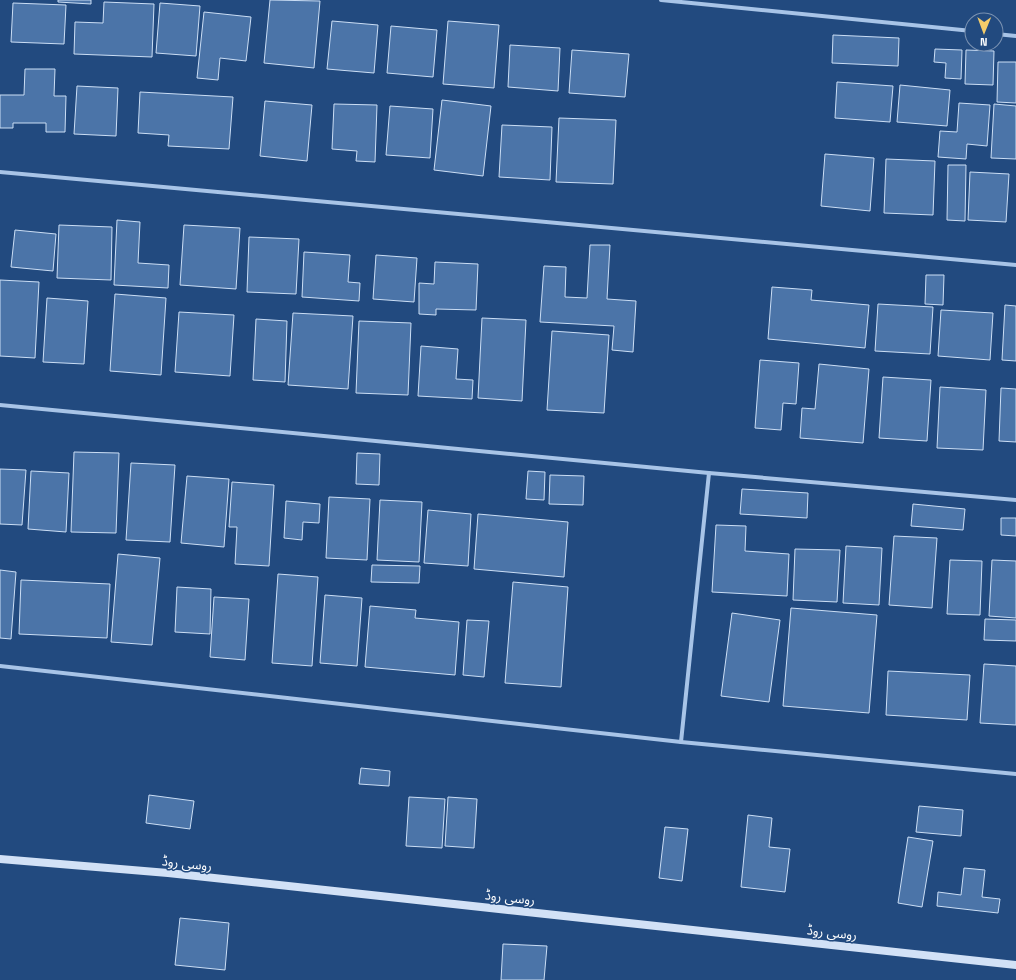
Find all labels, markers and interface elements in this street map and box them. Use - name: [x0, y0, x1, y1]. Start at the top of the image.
- north arrow: [964, 12, 1004, 52]
- text: N: [980, 35, 988, 49]
- street label: روسی روڈ: [161, 852, 213, 875]
- street label: روسی روڈ: [484, 886, 536, 909]
- street label: روسی روڈ: [806, 921, 858, 944]

